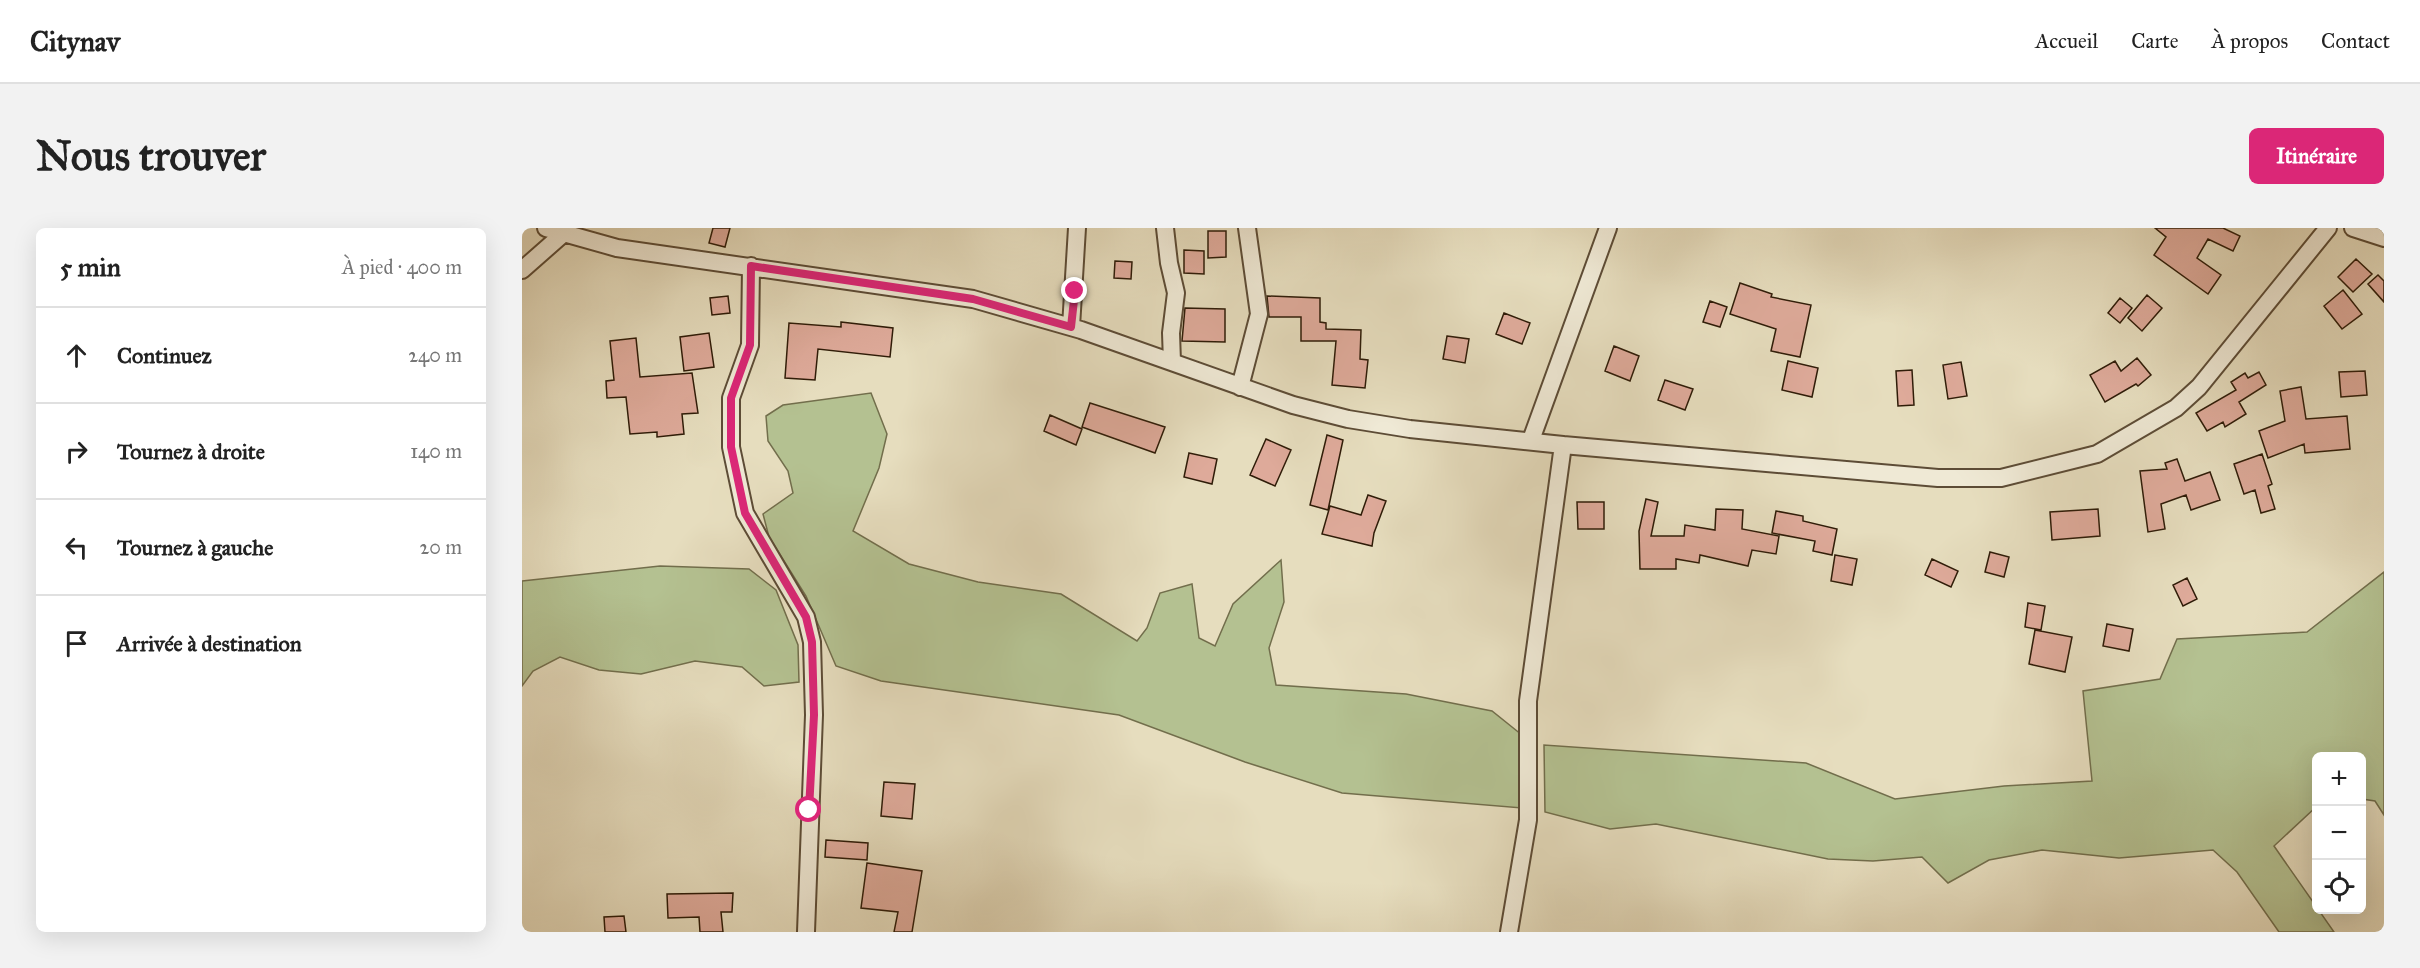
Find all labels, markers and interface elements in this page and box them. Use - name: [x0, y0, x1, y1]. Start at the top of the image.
- text: Citynav: [30, 24, 120, 59]
- text: Accueil: [2035, 28, 2098, 54]
- text: Carte: [2131, 28, 2179, 54]
- text: À propos: [2212, 28, 2288, 54]
- text: Contact: [2321, 28, 2390, 54]
- button: Itinéraire: [2249, 128, 2384, 184]
- text: Nous trouver: [36, 130, 266, 182]
- text: 5 min: [60, 251, 121, 283]
- text: À pied · 400 m: [342, 255, 462, 279]
- route end: [1061, 277, 1087, 303]
- icon: ahead: [60, 339, 93, 372]
- text: Continuez: [117, 342, 212, 369]
- text: 240 m: [408, 343, 462, 367]
- icon: right: [60, 435, 93, 468]
- text: Tournez à droite: [117, 438, 265, 465]
- text: 140 m: [410, 439, 462, 463]
- icon: left: [60, 531, 93, 564]
- text: Tournez à gauche: [117, 534, 273, 561]
- text: 20 m: [419, 535, 462, 559]
- icon: arrive: [60, 627, 93, 660]
- text: Arrivée à destination: [117, 630, 302, 657]
- map controls: [2312, 752, 2366, 914]
- button: +: [2312, 752, 2366, 806]
- route start: [795, 796, 821, 822]
- button: −: [2312, 806, 2366, 860]
- button: locate: [2312, 860, 2366, 914]

